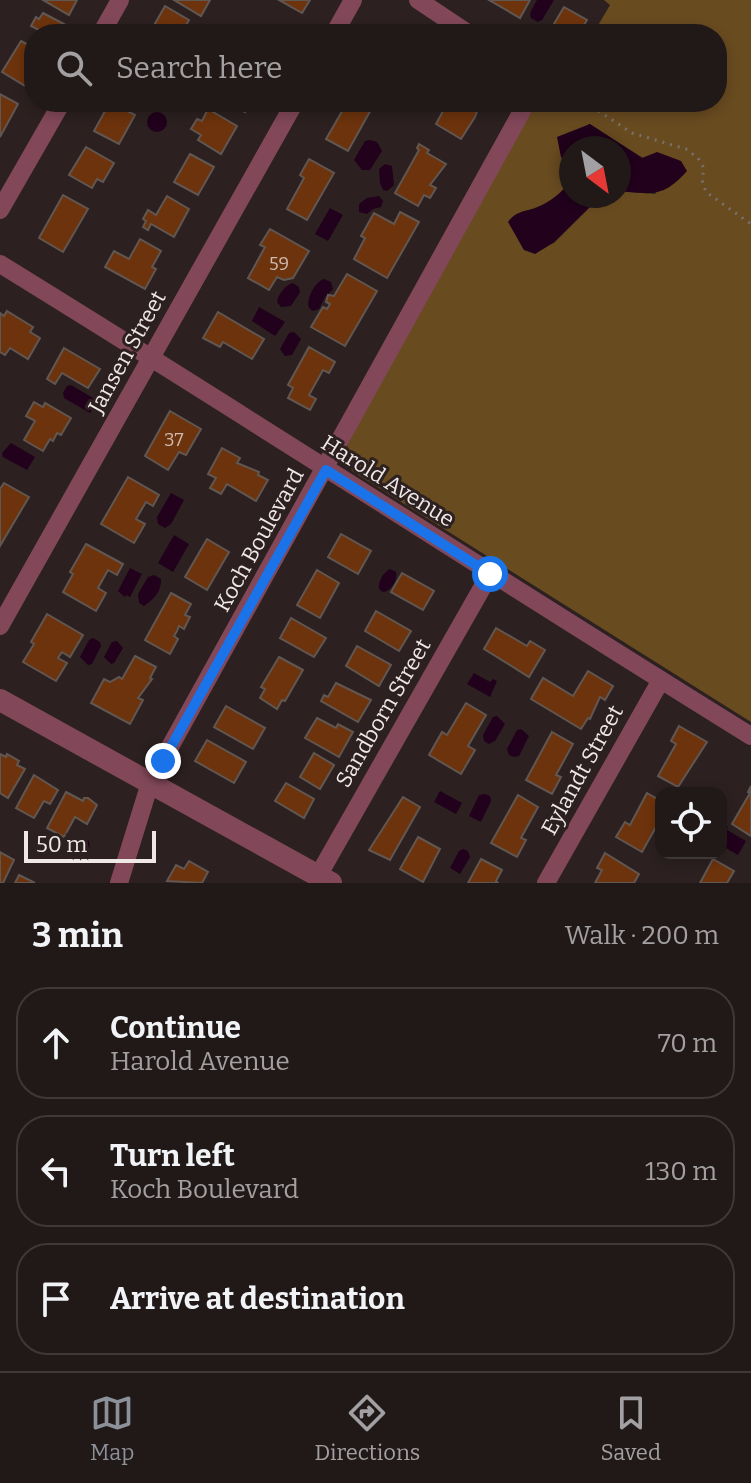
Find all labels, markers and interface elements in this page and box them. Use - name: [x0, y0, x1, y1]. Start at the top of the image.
- search box: [24, 24, 727, 112]
- icon: search: [52, 46, 96, 90]
- text: Search here: [116, 50, 283, 86]
- north arrow: [559, 136, 631, 208]
- house number: 59: [269, 253, 289, 275]
- street label: Jansen Street: [82, 286, 172, 419]
- house number: 37: [164, 429, 184, 451]
- street label: Harold Avenue: [316, 429, 460, 533]
- street label: Koch Boulevard: [208, 464, 310, 616]
- route start: [472, 556, 508, 592]
- street label: Sandborn Street: [330, 634, 436, 792]
- street label: Eylandt Street: [535, 700, 629, 840]
- route end: [145, 743, 181, 779]
- map controls: [655, 787, 727, 859]
- button: locate: [655, 787, 727, 859]
- scale bar: [24, 827, 156, 863]
- text: 50 m: [36, 831, 87, 858]
- text: 3 min: [32, 915, 123, 956]
- text: Walk · 200 m: [565, 920, 719, 951]
- text: Continue: [110, 1010, 241, 1046]
- icon: ahead: [34, 1021, 78, 1065]
- text: 70 m: [658, 1028, 717, 1059]
- text: Harold Avenue: [110, 1046, 290, 1077]
- text: Turn left: [110, 1138, 235, 1174]
- icon: left: [34, 1149, 78, 1193]
- text: 130 m: [645, 1156, 717, 1187]
- text: Koch Boulevard: [110, 1174, 299, 1205]
- icon: arrive: [34, 1277, 78, 1321]
- text: Arrive at destination: [110, 1281, 405, 1317]
- tab: Map: [90, 1391, 134, 1466]
- tab: Directions: [315, 1391, 420, 1466]
- tab: Saved: [601, 1391, 661, 1466]

